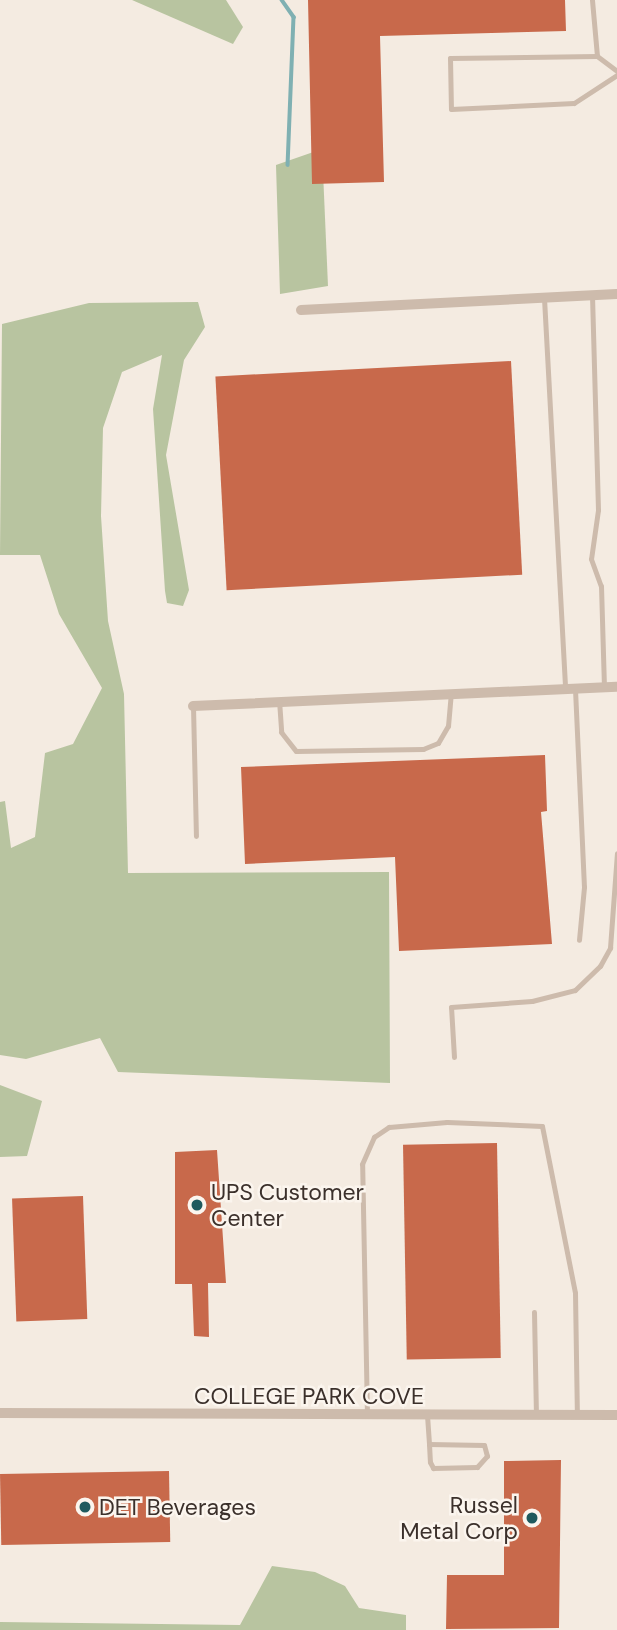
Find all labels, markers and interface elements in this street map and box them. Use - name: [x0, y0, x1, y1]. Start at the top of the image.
- place label: UPS Customer Center: [211, 1178, 364, 1232]
- marker: UPS Customer Center: [189, 1197, 205, 1213]
- street label: COLLEGE PARK COVE: [194, 1382, 424, 1410]
- place label: Russel Metal Corp: [400, 1491, 518, 1545]
- place label: DET Beverages: [99, 1493, 256, 1521]
- marker: DET Beverages: [77, 1499, 93, 1515]
- marker: Russel Metal Corp: [524, 1510, 540, 1526]

